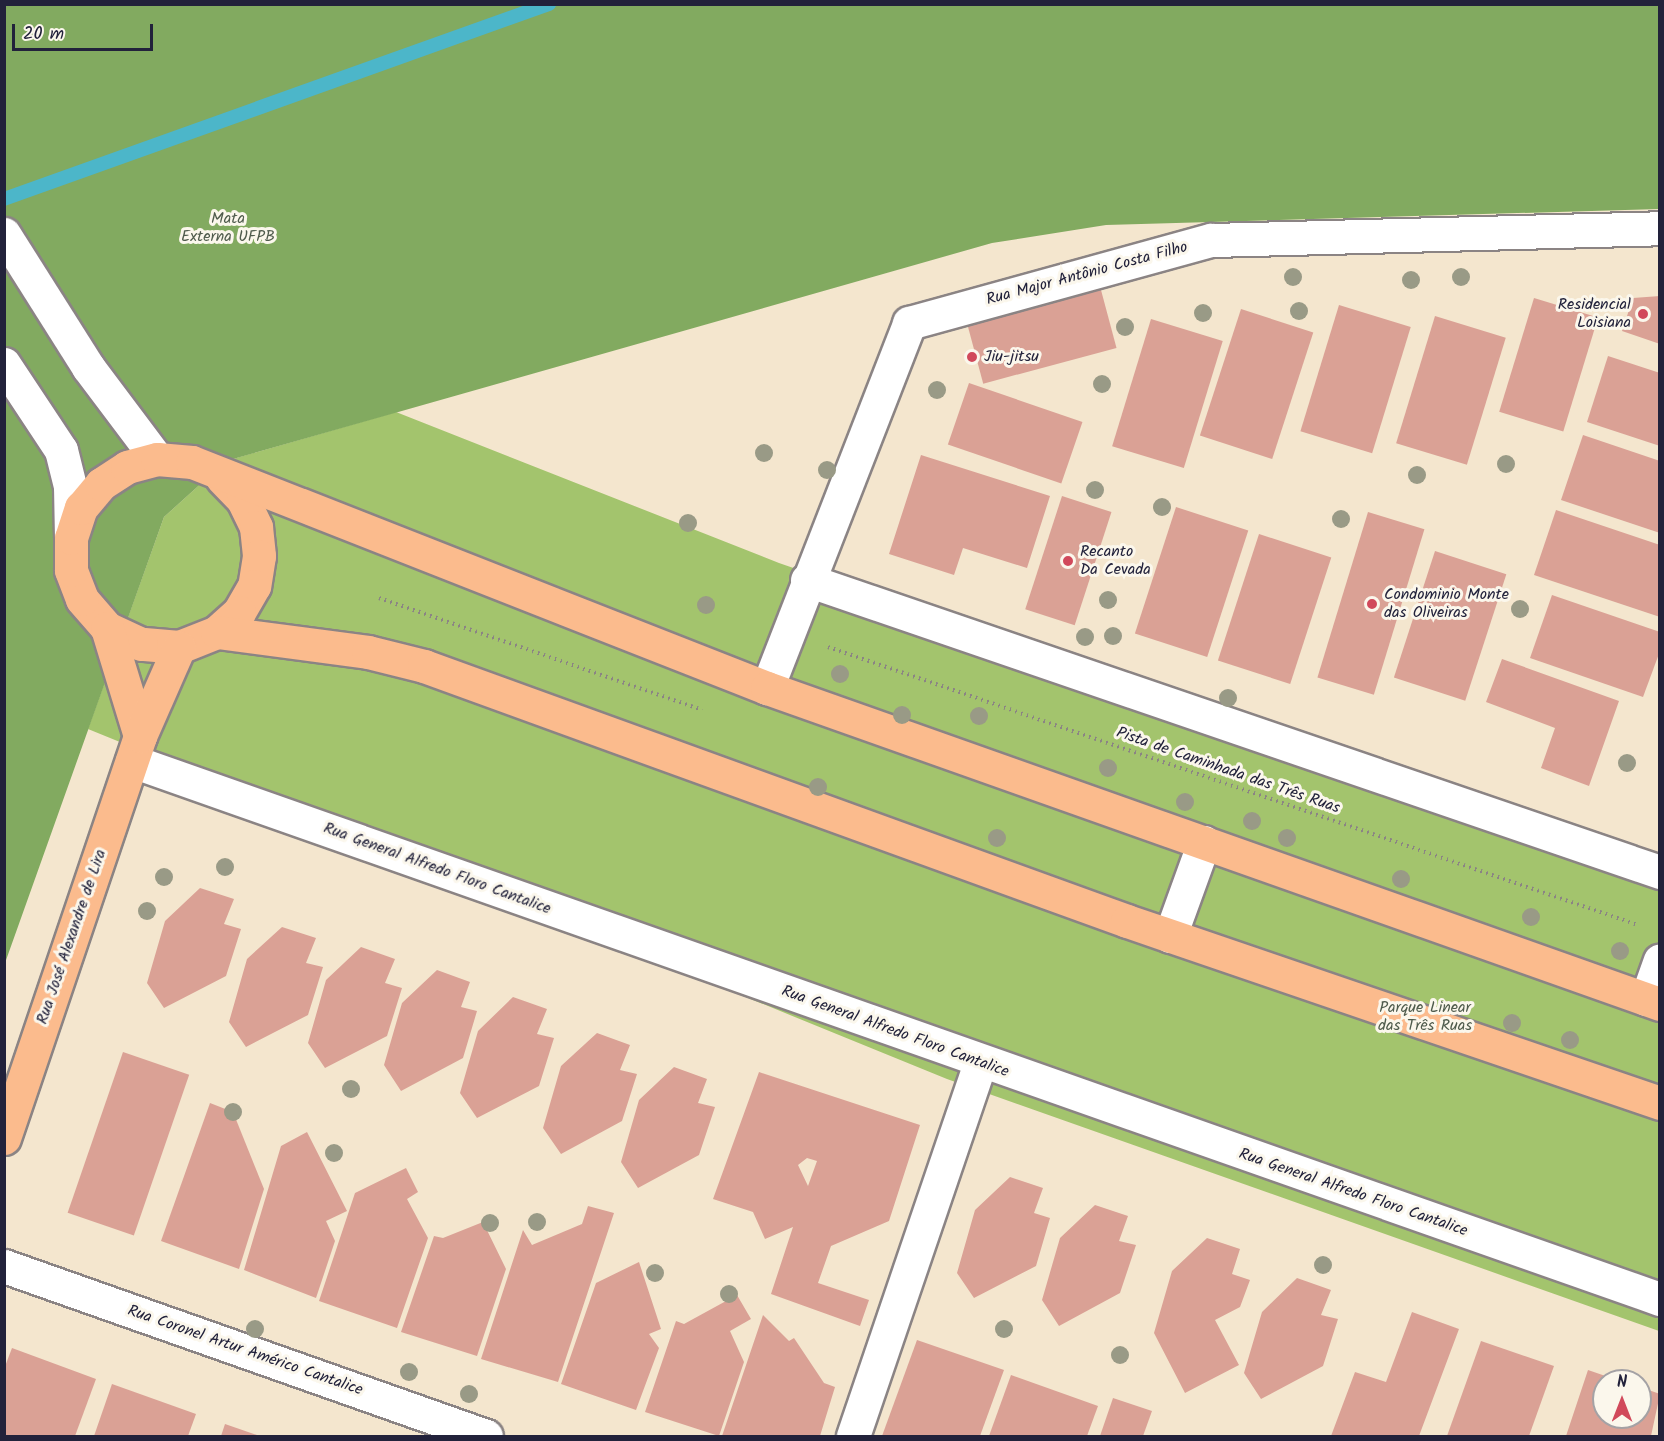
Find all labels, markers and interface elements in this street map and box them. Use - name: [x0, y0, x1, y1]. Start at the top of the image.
- scale bar: [15, 12, 156, 50]
- text: 20 m: [23, 20, 64, 49]
- park label: Mata Externa UFPB: [181, 209, 275, 247]
- street label: Rua Major Antônio Costa Filho: [984, 238, 1190, 310]
- place label: Residencial Loisiana: [1558, 295, 1631, 333]
- marker: Residencial Loisiana: [1636, 307, 1650, 321]
- place label: Jiu-jitsu: [984, 347, 1039, 367]
- marker: Jiu-jitsu: [965, 350, 979, 364]
- place label: Recanto Da Cevada: [1080, 542, 1151, 580]
- marker: Recanto Da Cevada: [1061, 554, 1075, 568]
- place label: Condominio Monte das Oliveiras: [1384, 585, 1509, 623]
- marker: Condominio Monte das Oliveiras: [1365, 597, 1379, 611]
- street label: Pista de Caminhada das Três Ruas: [1114, 724, 1342, 818]
- street label: Rua General Alfredo Floro Cantalice: [321, 819, 553, 919]
- street label: Rua José Alexandre de Lira: [33, 847, 111, 1027]
- street label: Rua General Alfredo Floro Cantalice: [779, 982, 1011, 1082]
- park label: Parque Linear das Três Ruas: [1378, 998, 1472, 1036]
- street label: Rua General Alfredo Floro Cantalice: [1236, 1145, 1470, 1241]
- street label: Rua Coronel Artur Américo Cantalice: [125, 1302, 365, 1400]
- north arrow: [1592, 1369, 1652, 1429]
- text: N: [1617, 1370, 1627, 1395]

